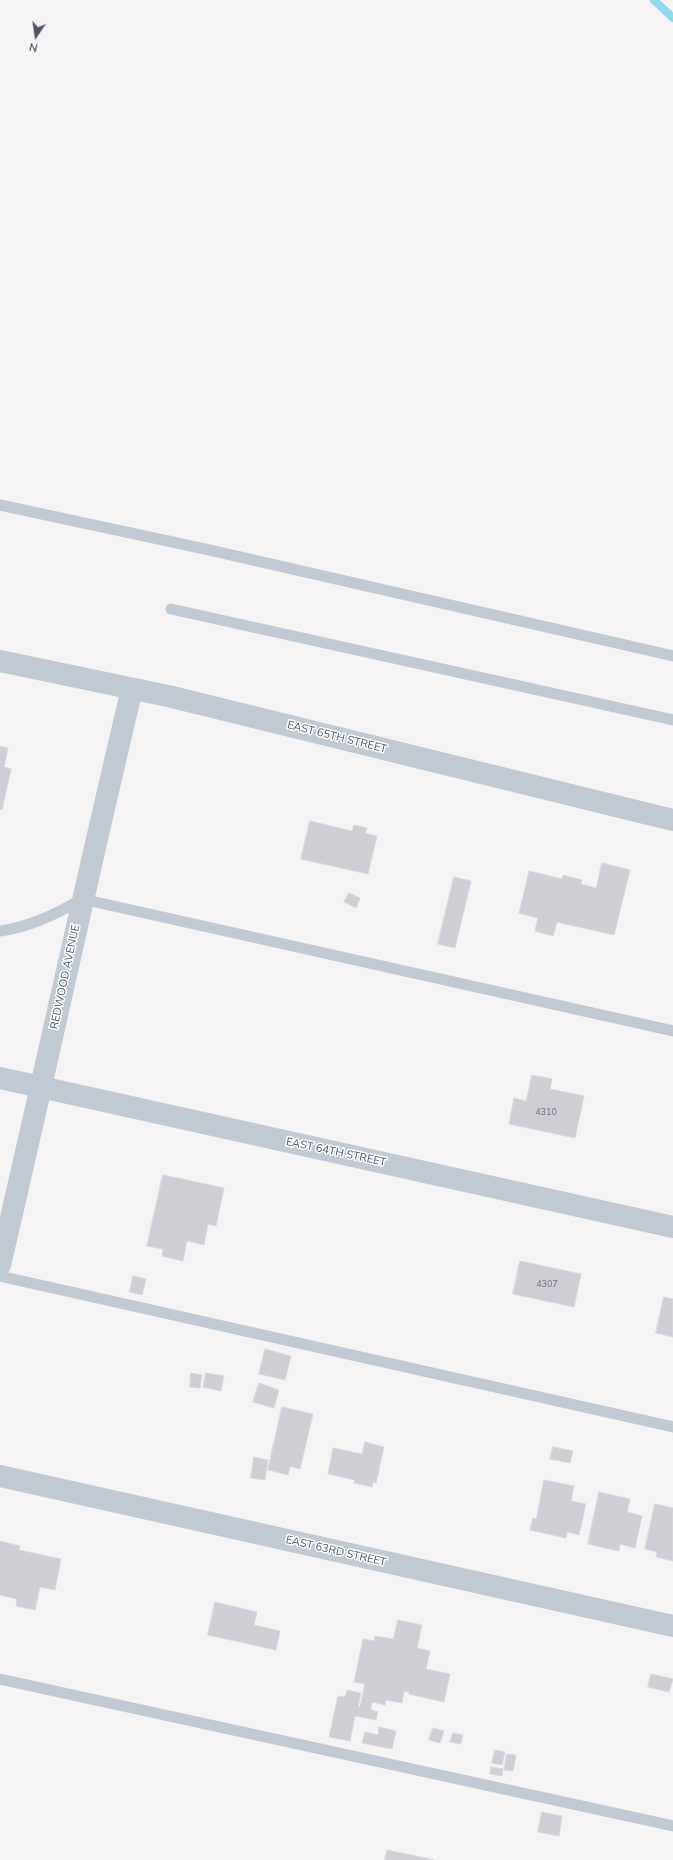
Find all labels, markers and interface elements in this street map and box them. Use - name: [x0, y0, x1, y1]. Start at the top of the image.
- north arrow: [16, 16, 56, 56]
- text: N: [28, 40, 39, 55]
- street label: EAST 65TH STREET: [286, 718, 388, 756]
- street label: REDWOOD AVENUE: [47, 924, 83, 1030]
- house number: 4310: [535, 1107, 557, 1117]
- street label: EAST 64TH STREET: [285, 1135, 387, 1169]
- house number: 4307: [536, 1279, 558, 1289]
- street label: EAST 63RD STREET: [284, 1533, 388, 1569]

